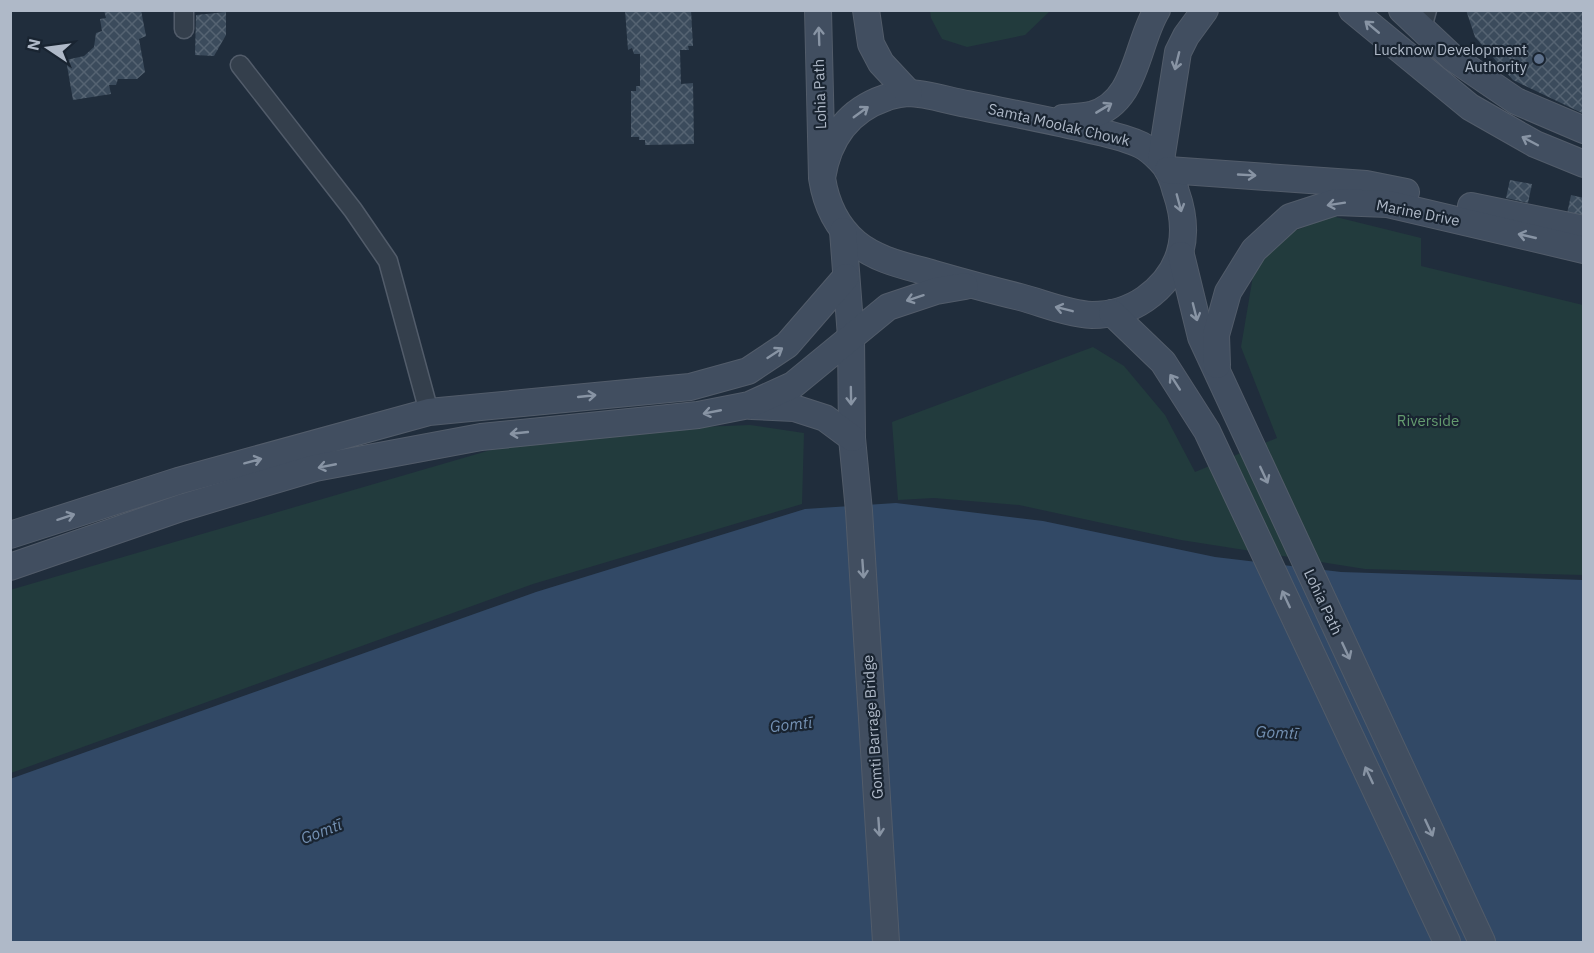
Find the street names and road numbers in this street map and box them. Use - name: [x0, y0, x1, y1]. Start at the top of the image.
- street label: Lohia Path: [809, 59, 830, 129]
- street label: Samta Moolak Chowk: [986, 99, 1132, 150]
- street label: Marine Drive: [1375, 195, 1461, 230]
- street label: Lohia Path: [1300, 566, 1347, 638]
- street label: Gomti Barrage Bridge: [858, 654, 887, 800]

